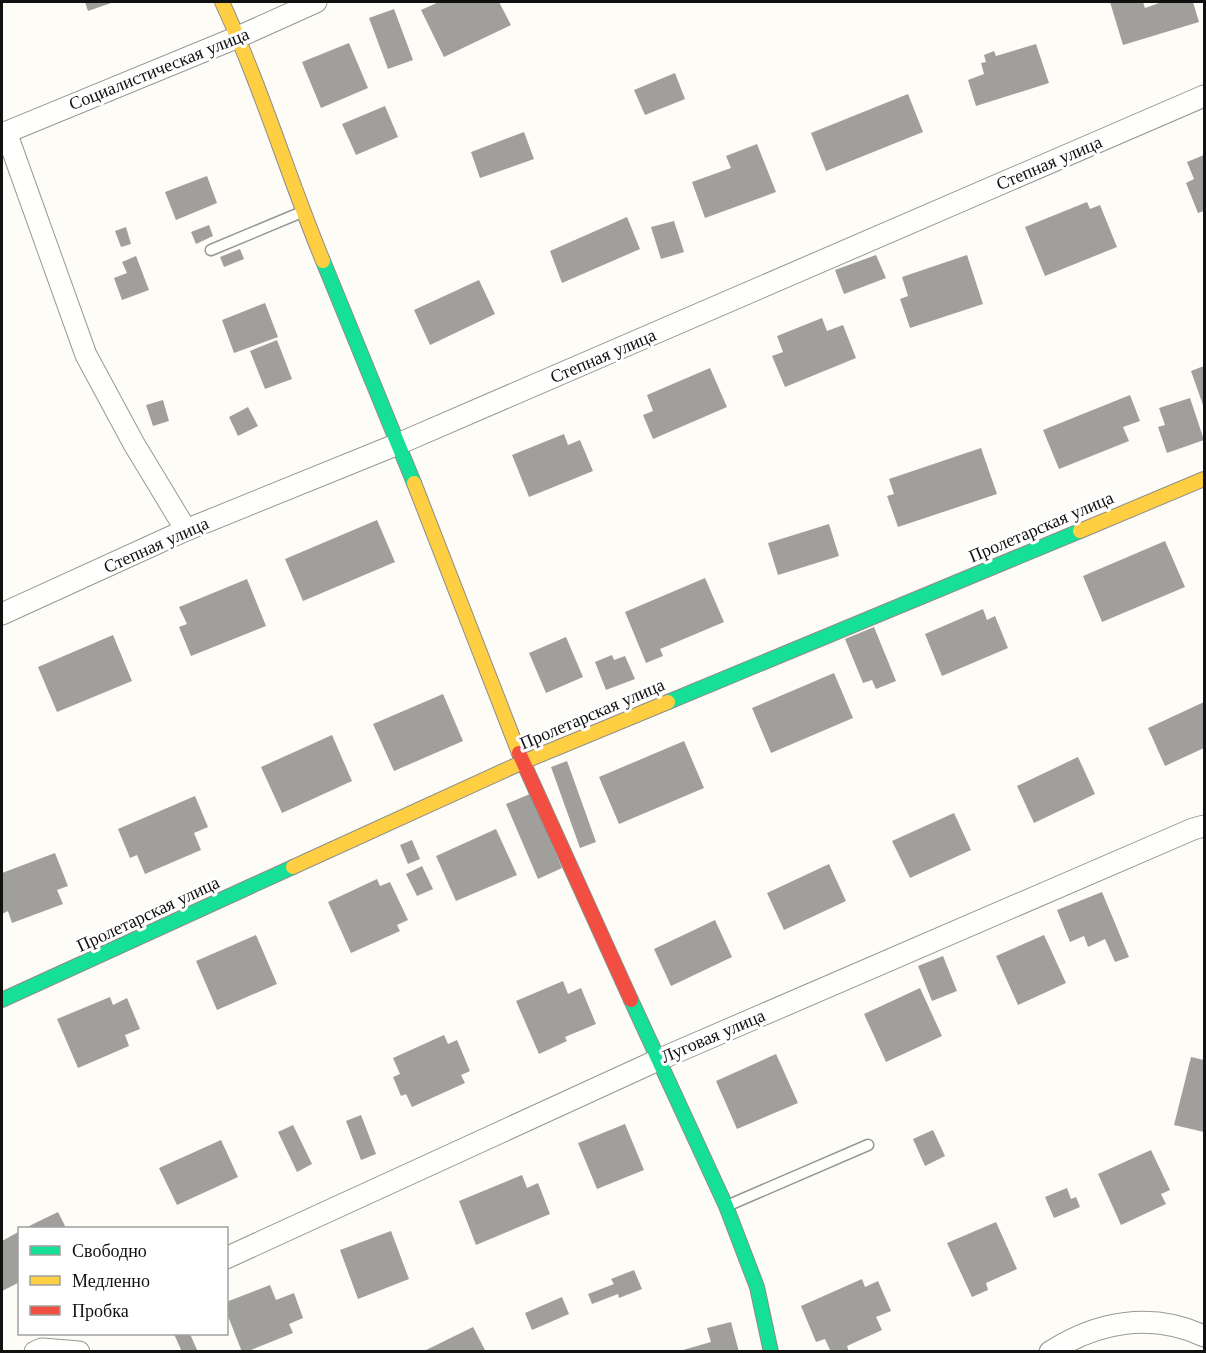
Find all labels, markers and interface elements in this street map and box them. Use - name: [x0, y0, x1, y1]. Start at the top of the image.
- street label: Социалистическая улица: [66, 23, 252, 115]
- street label: Степная улица: [993, 131, 1105, 195]
- street label: Степная улица: [547, 324, 659, 388]
- street label: Пролетарская улица: [965, 487, 1117, 567]
- street label: Степная улица: [100, 512, 212, 578]
- street label: Пролетарская улица: [516, 674, 668, 754]
- street label: Пролетарская улица: [73, 871, 223, 957]
- street label: Луговая улица: [658, 1004, 768, 1068]
- legend: [18, 1227, 228, 1335]
- text: Свободно: [72, 1240, 147, 1262]
- text: Медленно: [72, 1270, 150, 1292]
- text: Пробка: [72, 1300, 129, 1322]

